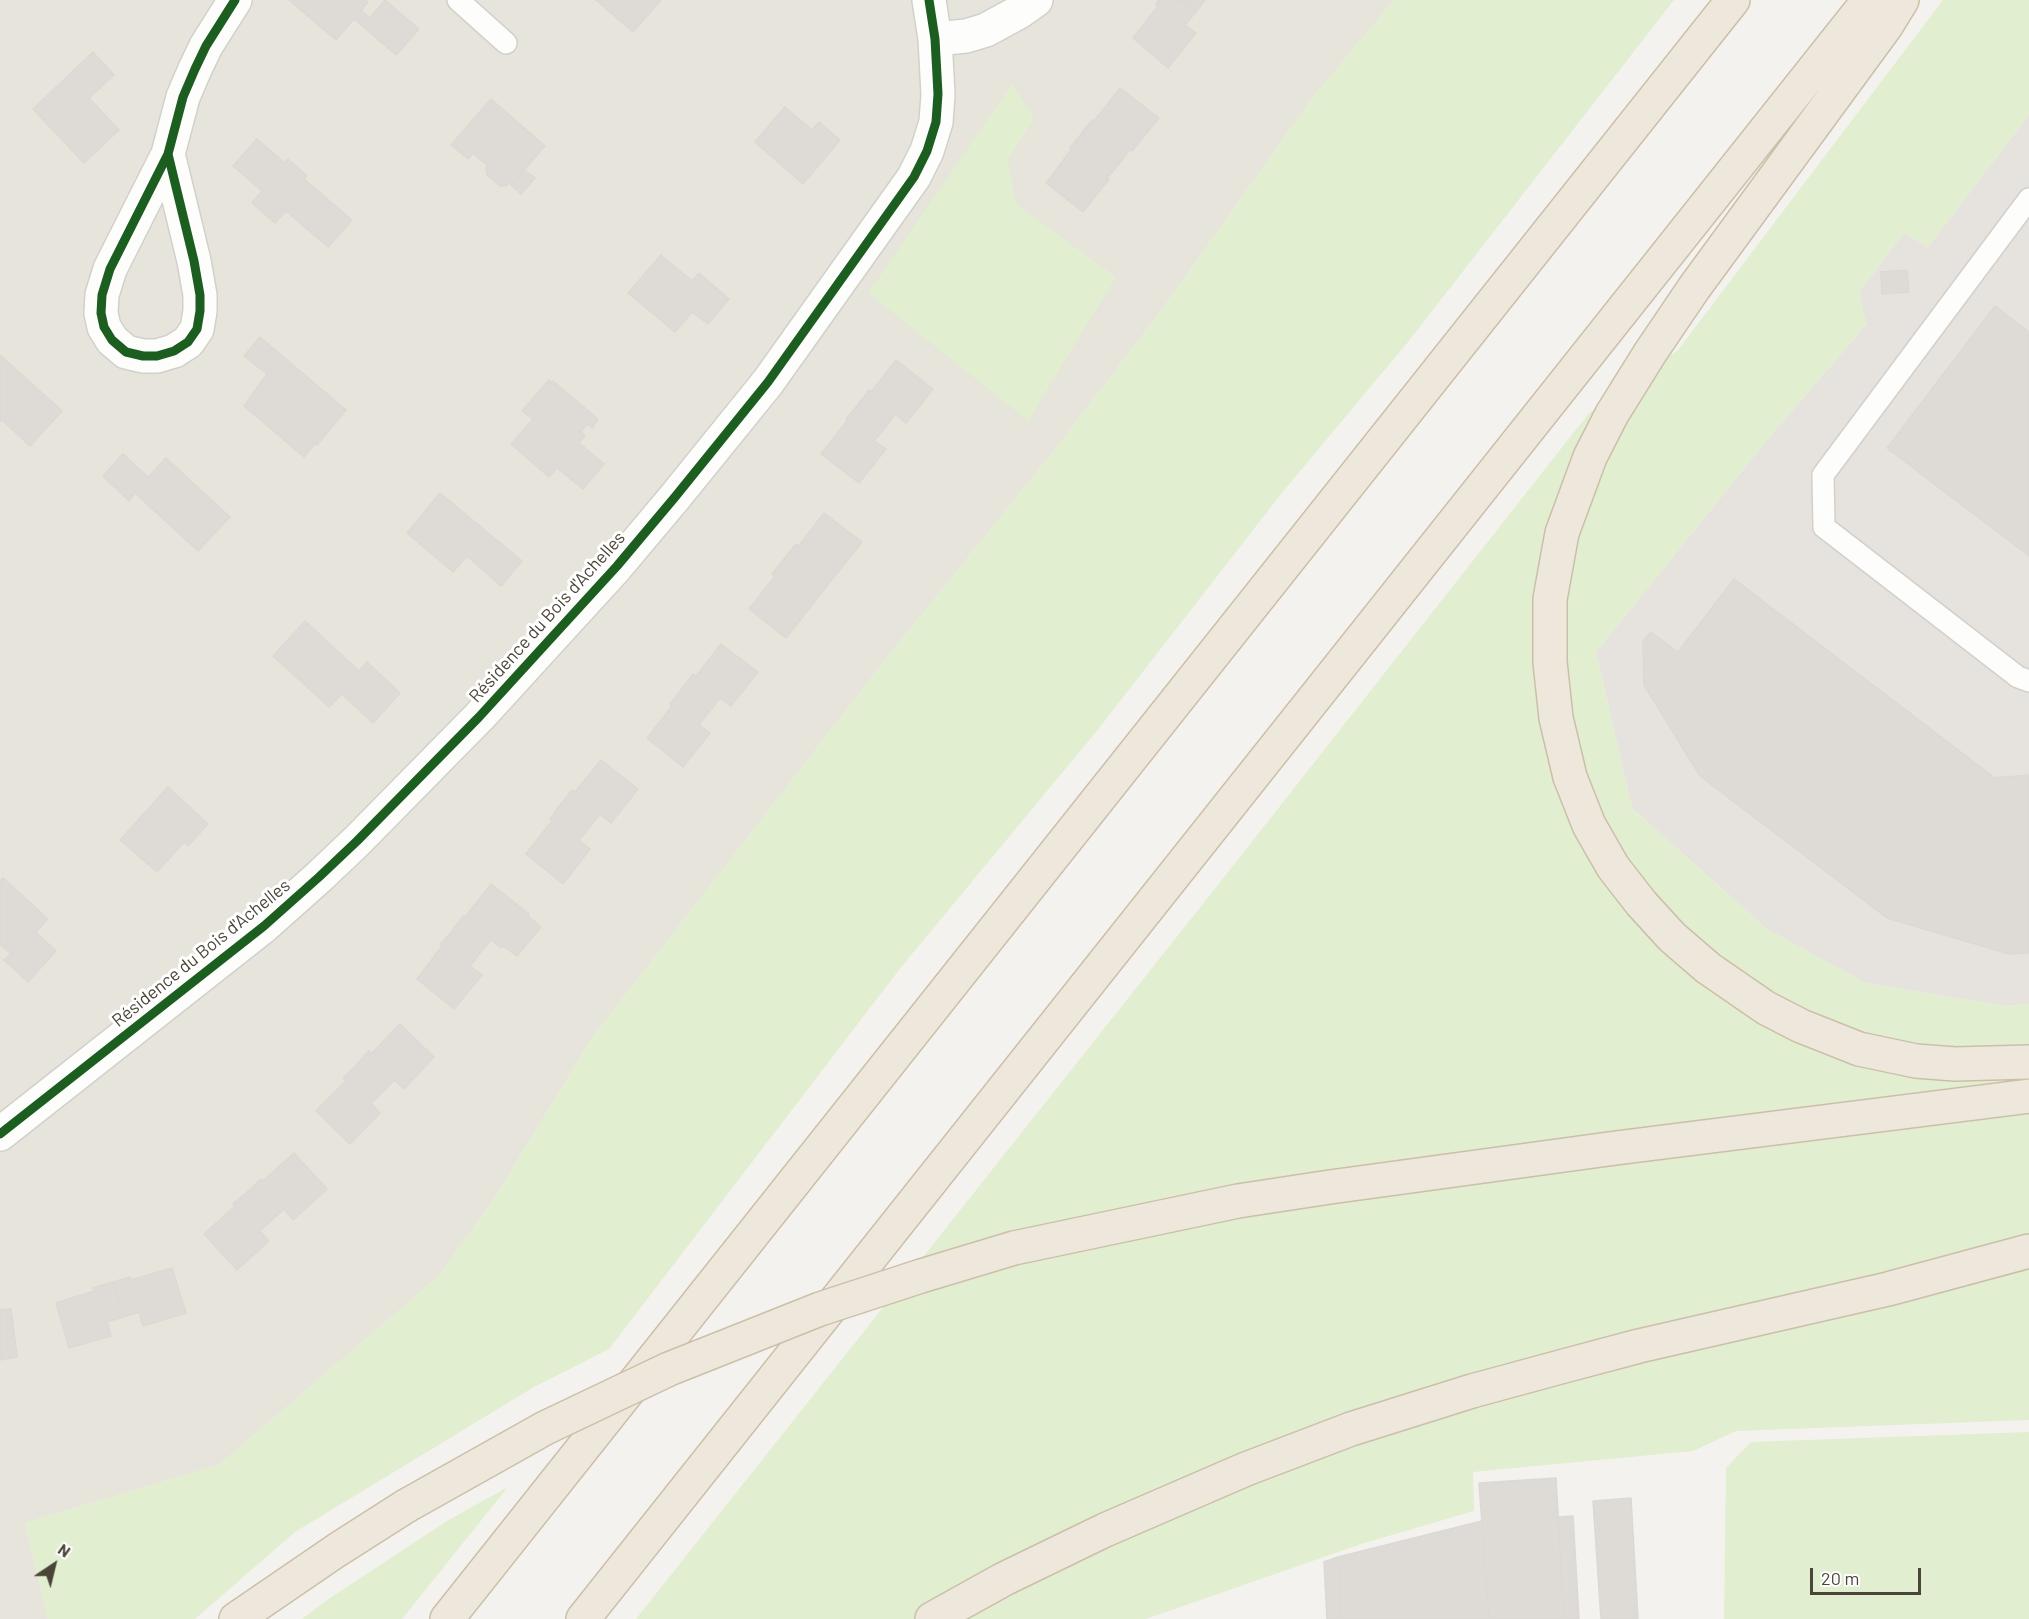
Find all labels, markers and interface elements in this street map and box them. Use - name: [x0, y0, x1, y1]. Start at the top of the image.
- street label: Résidence du Bois d'Achelles: [464, 527, 630, 707]
- street label: Résidence du Bois d'Achelles: [108, 874, 294, 1032]
- north arrow: [24, 1535, 84, 1595]
- text: N: [55, 1539, 74, 1561]
- scale bar: [1813, 1556, 1924, 1594]
- text: 20 m: [1821, 1567, 1859, 1589]

